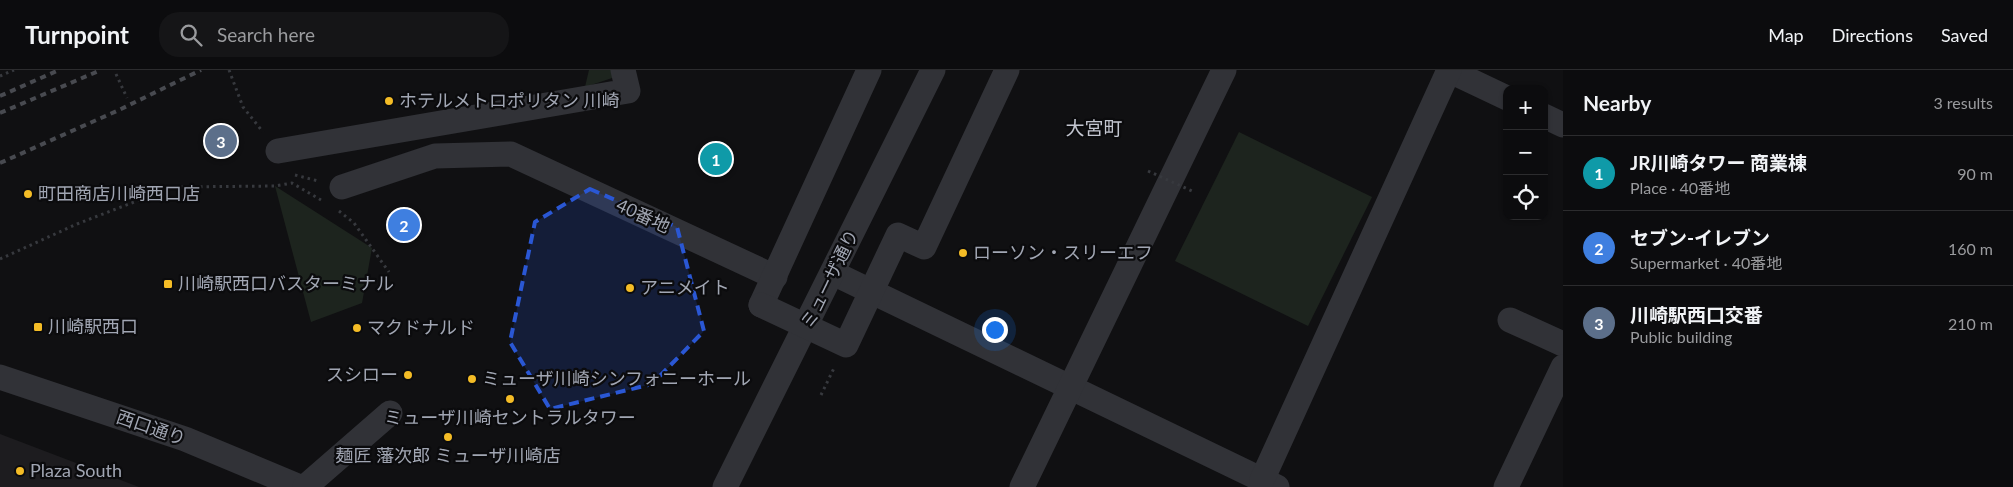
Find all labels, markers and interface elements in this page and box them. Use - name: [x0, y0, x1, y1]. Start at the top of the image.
- search box: [159, 12, 509, 57]
- text: Turnpoint: [25, 20, 129, 49]
- icon: search: [177, 21, 205, 49]
- text: Search here: [217, 23, 315, 46]
- text: Map: [1768, 24, 1804, 46]
- text: Directions: [1832, 24, 1913, 46]
- text: Saved: [1941, 24, 1988, 46]
- map controls: [1503, 85, 1548, 220]
- button: +: [1503, 85, 1548, 130]
- place label: ホテルメトロポリタン 川崎: [399, 89, 620, 111]
- text: Nearby: [1583, 90, 1651, 115]
- text: 3 results: [1933, 93, 1993, 112]
- marker: ホテルメトロポリタン 川崎: [383, 95, 395, 107]
- district label: 大宮町: [1065, 116, 1123, 139]
- pin: 3: [205, 122, 237, 160]
- button: −: [1503, 130, 1548, 175]
- pin: 1: [700, 140, 732, 178]
- text: JR川崎タワー 商業棟: [1630, 151, 1807, 174]
- text: 1: [1594, 164, 1604, 183]
- text: 90 m: [1957, 164, 1993, 183]
- button: locate: [1503, 175, 1548, 220]
- text: Place · 40番地: [1630, 178, 1730, 197]
- place label: 町田商店川崎西口店: [38, 182, 200, 204]
- marker: 町田商店川崎西口店: [22, 188, 34, 200]
- street label: 40番地: [613, 193, 674, 237]
- pin: 2: [388, 206, 420, 244]
- street label: ミューザ通り: [796, 225, 863, 332]
- text: セブン-イレブン: [1630, 226, 1770, 249]
- text: 2: [1594, 239, 1604, 258]
- text: 160 m: [1948, 239, 1993, 258]
- place label: ローソン・スリーエフ: [973, 241, 1153, 263]
- marker: ローソン・スリーエフ: [957, 247, 969, 259]
- text: Supermarket · 40番地: [1630, 253, 1782, 272]
- place label: 川崎駅西口バスターミナル: [178, 272, 394, 294]
- place label: アニメイト: [640, 276, 730, 298]
- marker: 川崎駅西口バスターミナル: [162, 278, 174, 290]
- marker: アニメイト: [624, 282, 636, 294]
- text: 川崎駅西口交番: [1630, 303, 1763, 326]
- text: 3: [1594, 314, 1604, 333]
- text: 210 m: [1948, 314, 1993, 333]
- place label: 川崎駅西口: [48, 315, 138, 337]
- place label: マクドナルド: [367, 316, 475, 338]
- your location: [982, 317, 1008, 343]
- marker: 川崎駅西口: [32, 321, 44, 333]
- marker: マクドナルド: [351, 322, 363, 334]
- text: Public building: [1630, 327, 1732, 346]
- place label: スシロー: [326, 363, 398, 385]
- place label: ミューザ川崎シンフォニーホール: [482, 367, 751, 389]
- marker: スシロー: [402, 369, 414, 381]
- marker: ミューザ川崎シンフォニーホール: [466, 373, 478, 385]
- marker: ミューザ川崎セントラルタワー: [504, 393, 516, 405]
- street label: 西口通り: [114, 405, 189, 449]
- place label: ミューザ川崎セントラルタワー: [384, 406, 636, 428]
- marker: 麺匠 藩次郎 ミューザ川崎店: [442, 431, 454, 443]
- place label: 麺匠 藩次郎 ミューザ川崎店: [336, 444, 560, 466]
- place label: Plaza South: [30, 459, 122, 481]
- marker: Plaza South: [14, 465, 26, 477]

